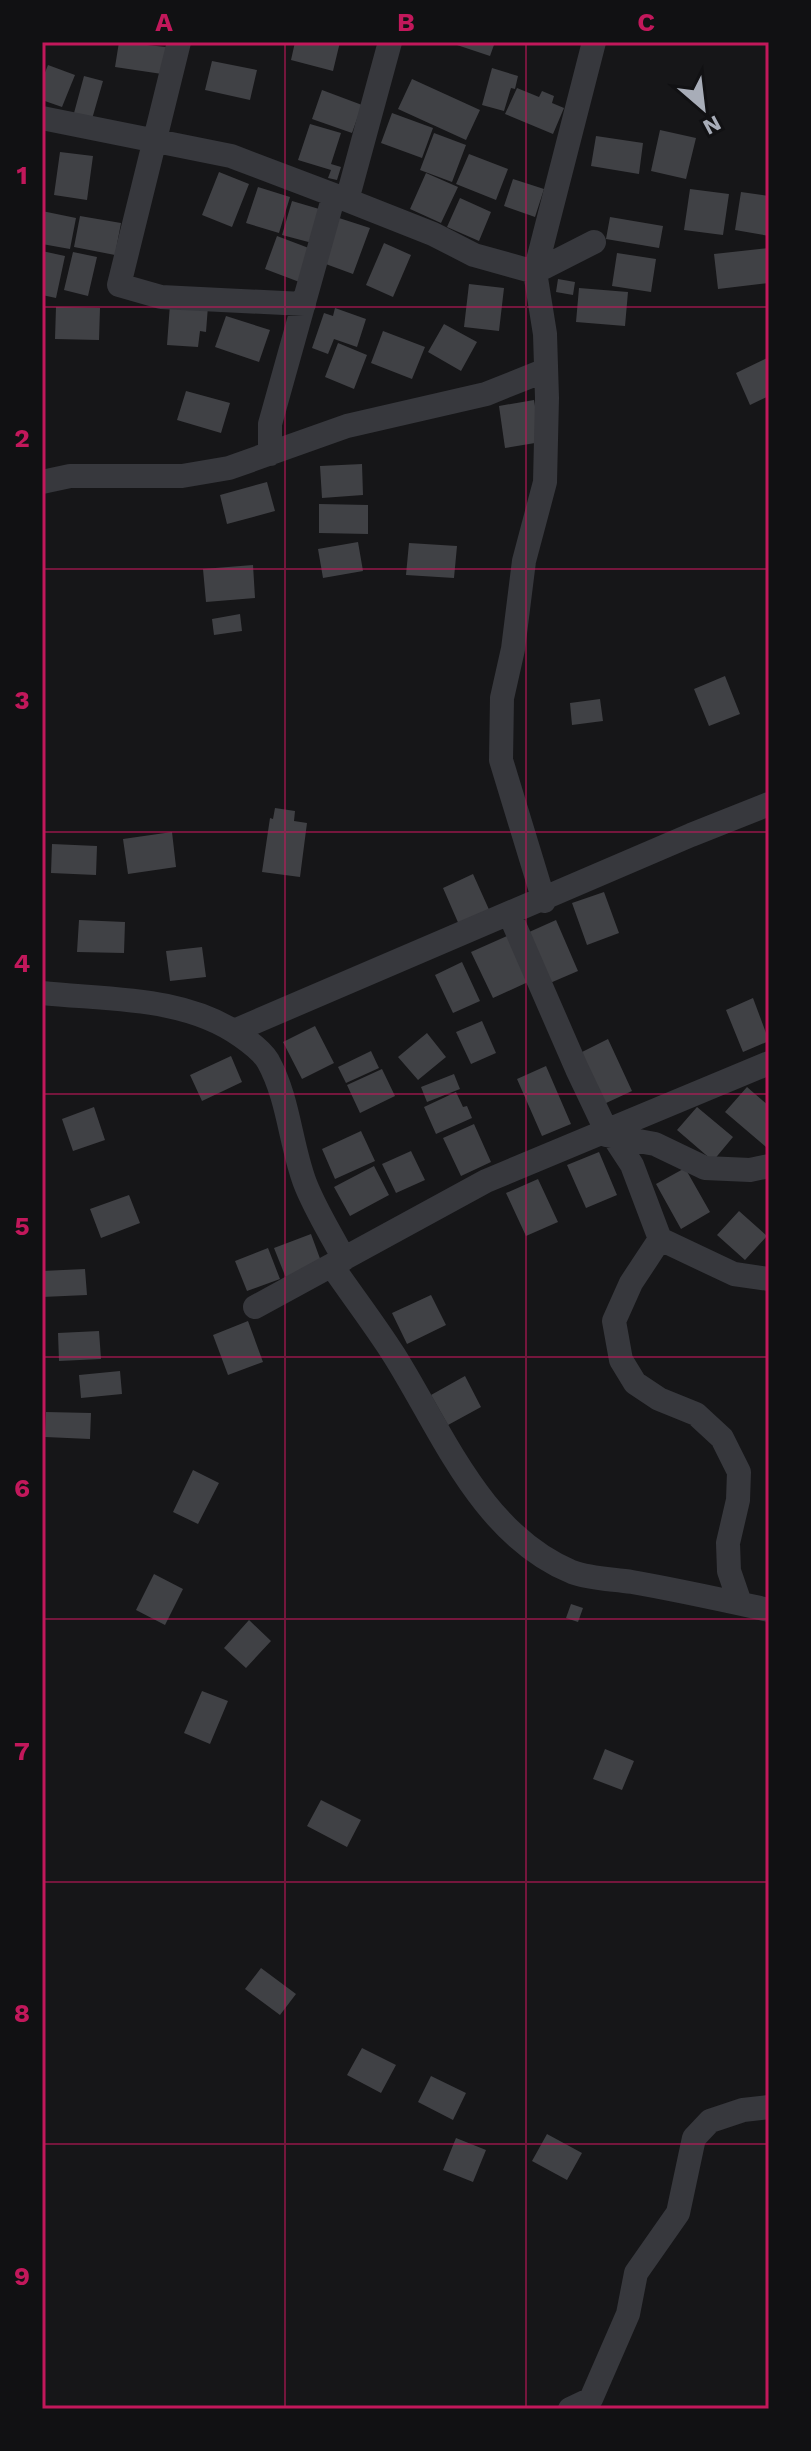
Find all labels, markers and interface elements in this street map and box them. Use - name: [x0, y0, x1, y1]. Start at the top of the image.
- text: A: [155, 7, 173, 37]
- text: B: [397, 7, 415, 37]
- text: C: [637, 7, 655, 37]
- north arrow: [663, 68, 743, 148]
- text: N: [699, 110, 725, 140]
- text: 1: [16, 160, 28, 190]
- text: 2: [14, 423, 30, 453]
- text: 3: [14, 685, 30, 715]
- text: 4: [14, 948, 31, 978]
- text: 5: [14, 1211, 30, 1241]
- text: 6: [14, 1473, 30, 1503]
- text: 7: [14, 1736, 30, 1766]
- text: 8: [14, 1998, 30, 2028]
- text: 9: [14, 2261, 30, 2291]

